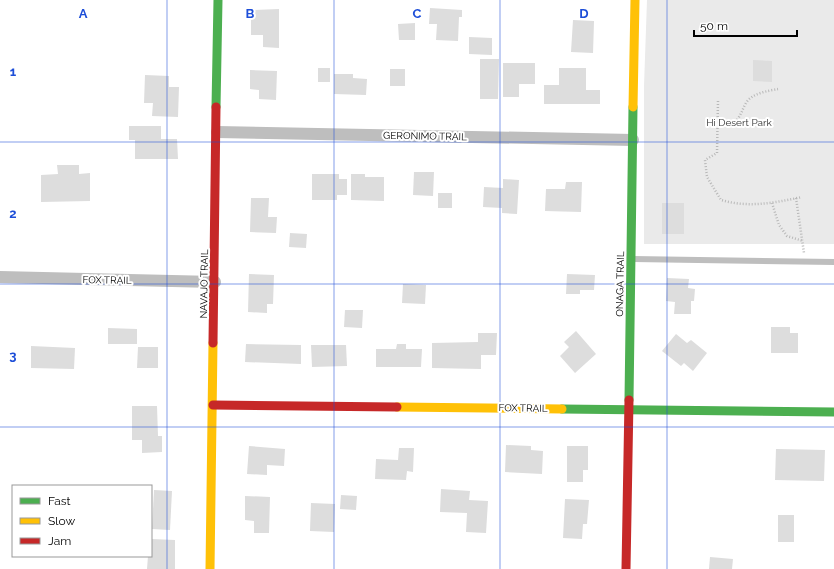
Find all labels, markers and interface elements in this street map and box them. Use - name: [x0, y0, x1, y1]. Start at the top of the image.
- text: A: [79, 6, 88, 21]
- text: B: [246, 6, 255, 21]
- text: C: [413, 6, 422, 21]
- text: D: [579, 6, 589, 21]
- scale bar: [694, 12, 797, 38]
- text: 50 m: [700, 19, 728, 33]
- text: 1: [10, 64, 17, 79]
- park label: Hi Desert Park: [706, 117, 773, 128]
- street label: GERONIMO TRAIL: [383, 130, 467, 142]
- text: 2: [9, 206, 17, 221]
- street label: NAVAJO TRAIL: [198, 249, 210, 319]
- street label: ONAGA TRAIL: [614, 251, 626, 317]
- street label: FOX TRAIL: [82, 274, 132, 286]
- text: 3: [9, 348, 17, 363]
- street label: FOX TRAIL: [498, 402, 548, 414]
- legend: [12, 485, 152, 557]
- text: Fast: [48, 494, 71, 508]
- text: Slow: [48, 514, 75, 528]
- text: Jam: [48, 534, 71, 548]

